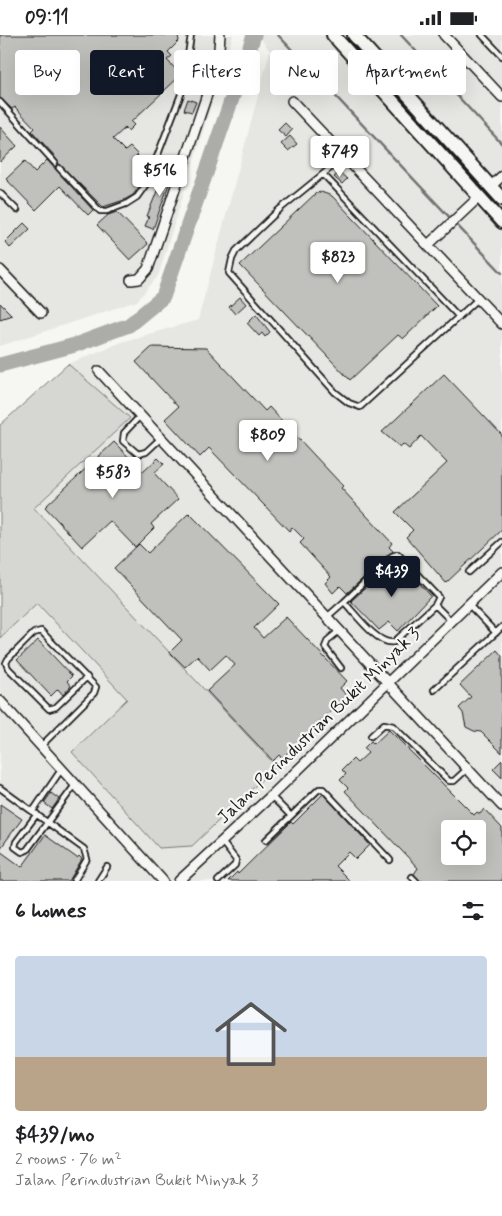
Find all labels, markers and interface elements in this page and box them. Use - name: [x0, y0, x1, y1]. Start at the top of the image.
- text: 09:11: [25, 5, 69, 30]
- chip: Buy: [15, 50, 80, 95]
- chip: Rent: [90, 50, 164, 95]
- chip: Filters: [174, 50, 260, 95]
- chip: New: [270, 50, 338, 95]
- chip: Apartment: [348, 50, 466, 95]
- pin: $749: [310, 135, 370, 178]
- text: $749: [321, 141, 359, 162]
- pin: $516: [130, 155, 190, 197]
- text: $516: [143, 160, 177, 181]
- pin: $823: [308, 241, 368, 284]
- text: $823: [321, 247, 355, 268]
- pin: $809: [238, 419, 298, 462]
- text: $809: [250, 425, 286, 446]
- pin: $583: [83, 457, 143, 499]
- text: $583: [96, 462, 130, 483]
- pin: $439: [362, 555, 422, 598]
- text: $439: [375, 561, 409, 582]
- street label: Jalan Perindustrian Bukit Minyak 3: [212, 622, 426, 830]
- map controls: [441, 820, 486, 865]
- button: locate: [441, 820, 486, 865]
- text: 6 homes: [15, 897, 86, 925]
- icon: filters: [459, 897, 487, 925]
- icon: home: [206, 989, 296, 1079]
- text: $439/mo: [15, 1121, 94, 1149]
- text: 2 rooms · 76 m²: [15, 1149, 122, 1170]
- text: Jalan Perindustrian Bukit Minyak 3: [15, 1170, 258, 1191]

